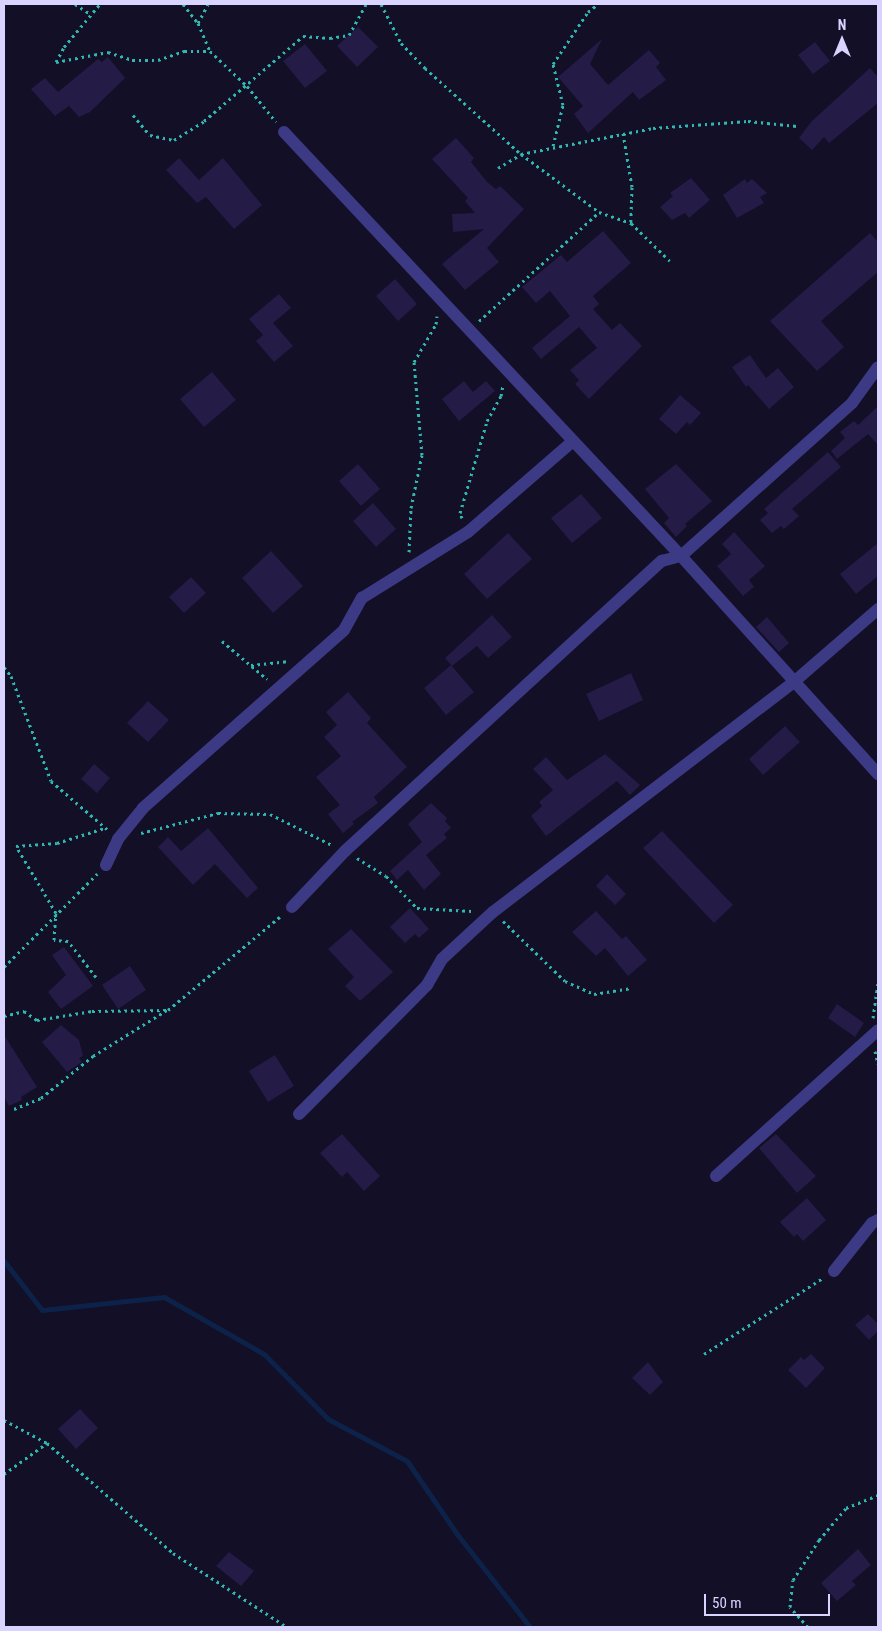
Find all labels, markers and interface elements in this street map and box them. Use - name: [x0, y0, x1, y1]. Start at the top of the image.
- north arrow: [817, 15, 867, 65]
- text: N: [838, 17, 846, 33]
- scale bar: [707, 1584, 833, 1616]
- text: 50 m: [712, 1594, 742, 1612]

